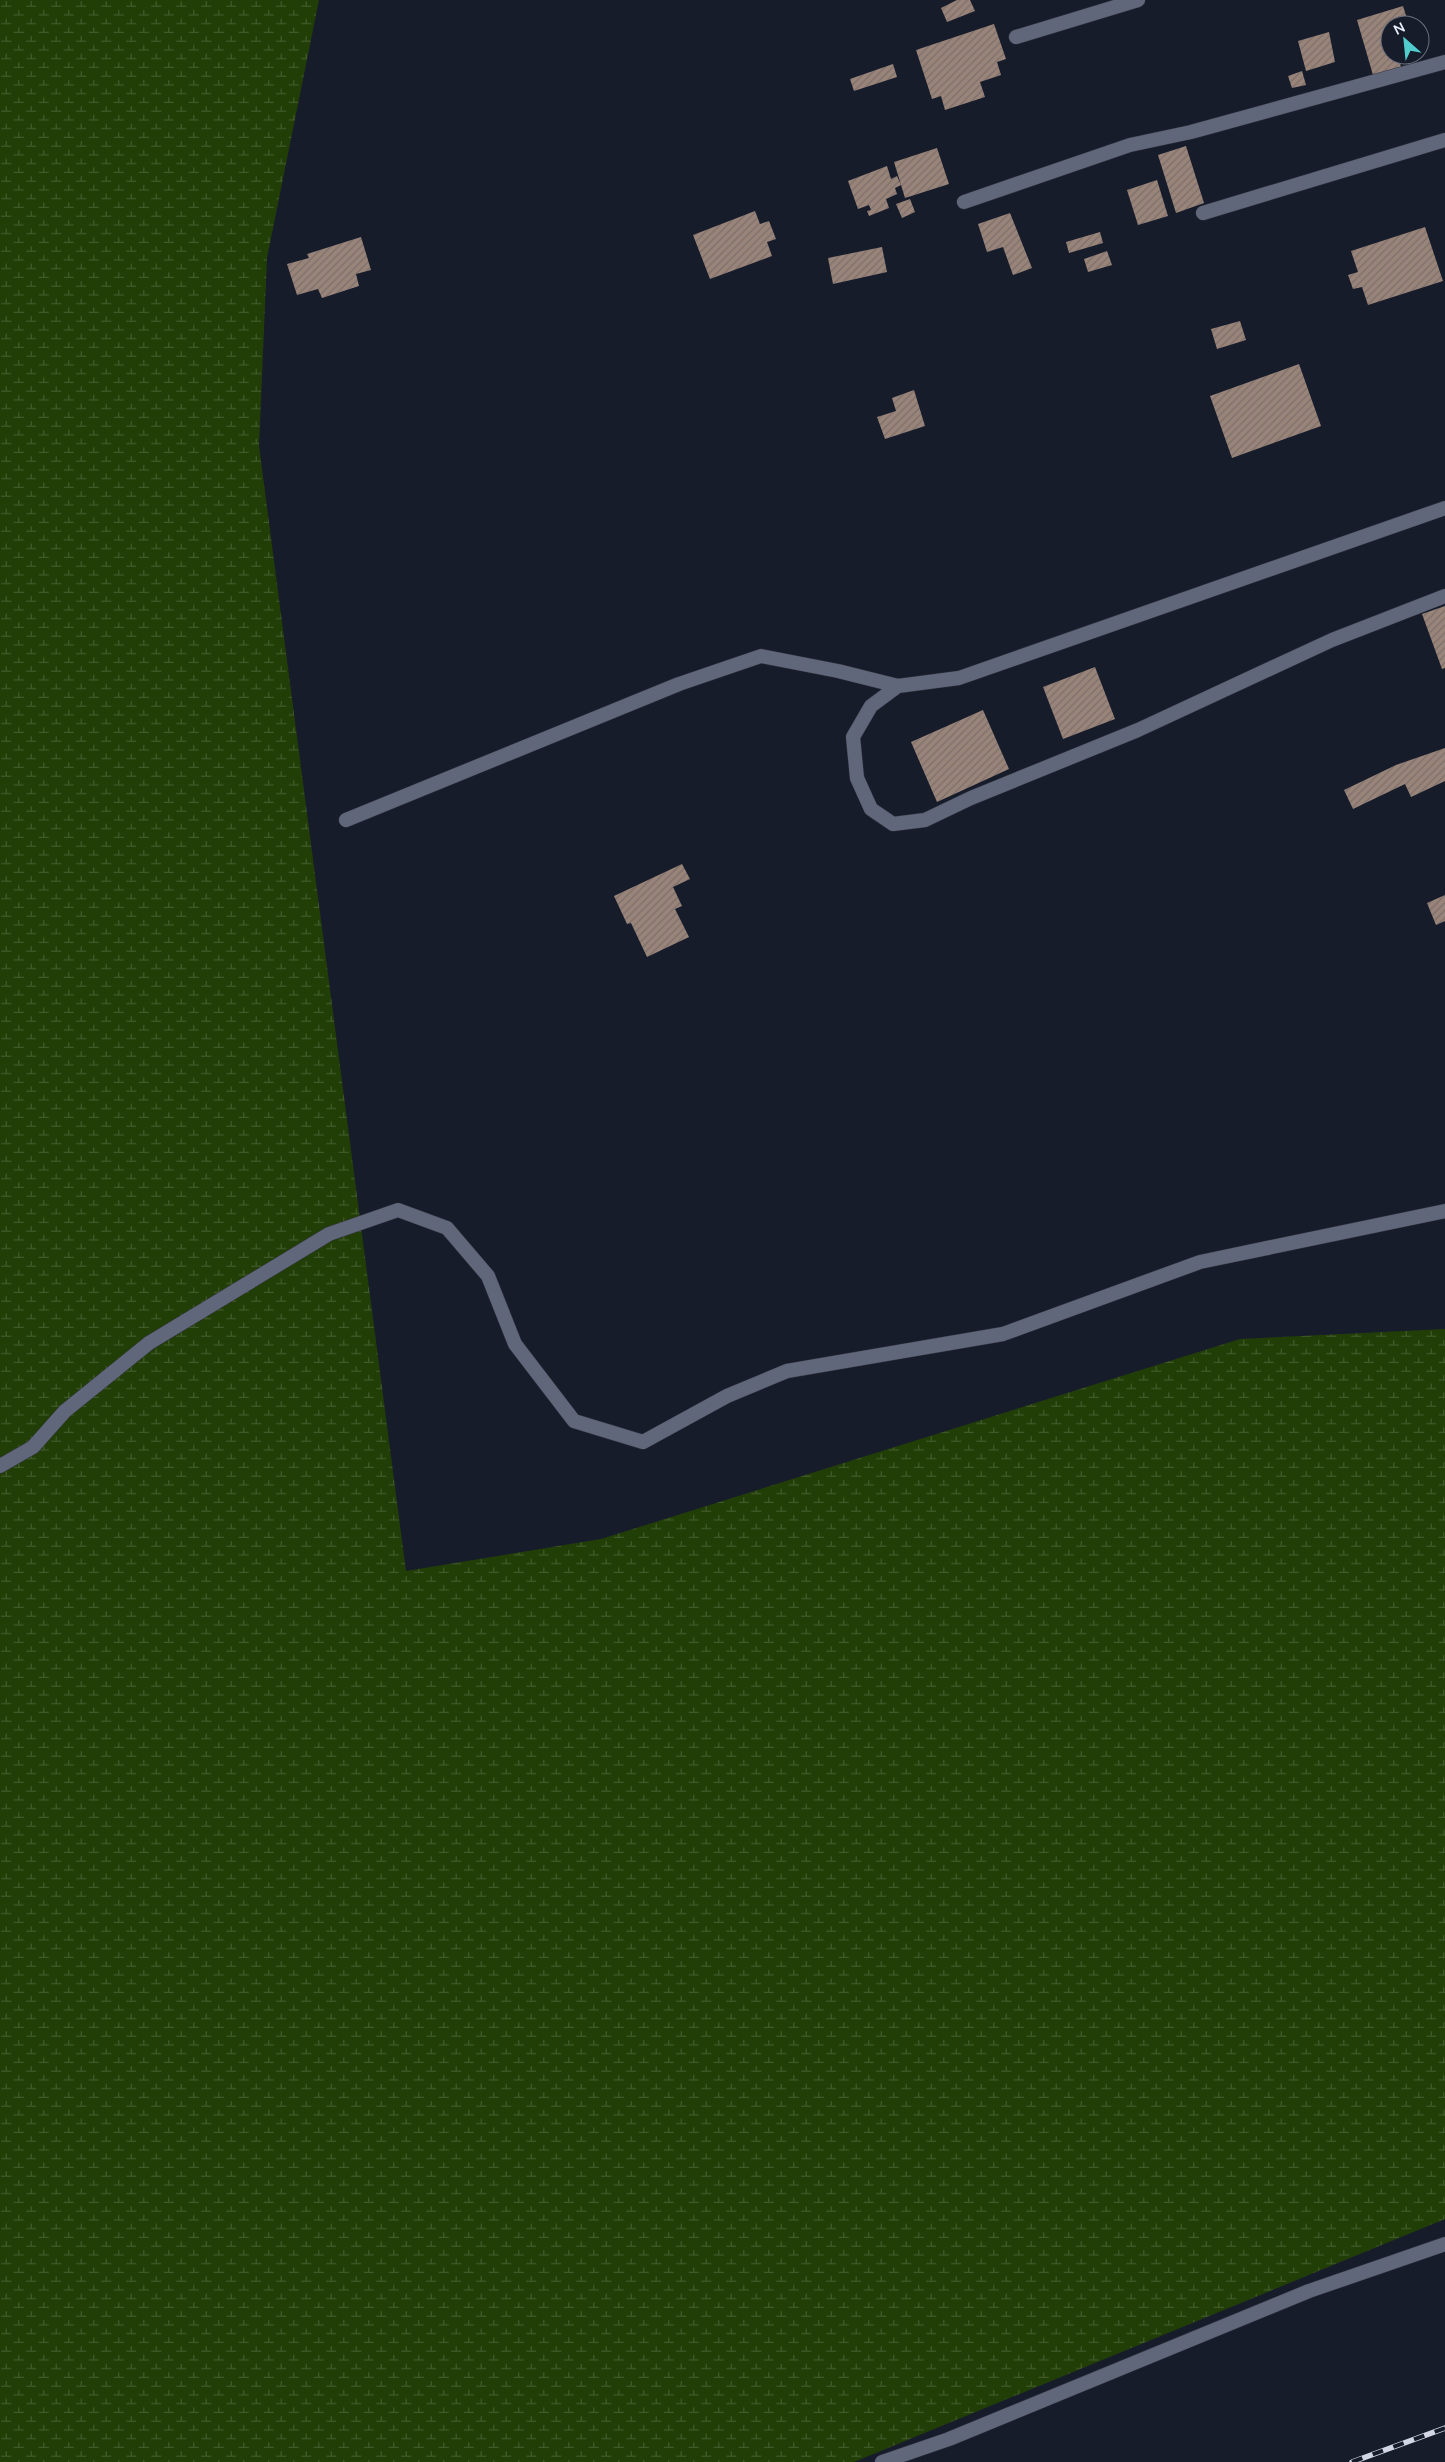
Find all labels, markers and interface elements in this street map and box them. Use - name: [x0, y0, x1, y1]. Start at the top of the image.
- north arrow: [1380, 15, 1430, 65]
- text: N: [1390, 18, 1408, 39]

